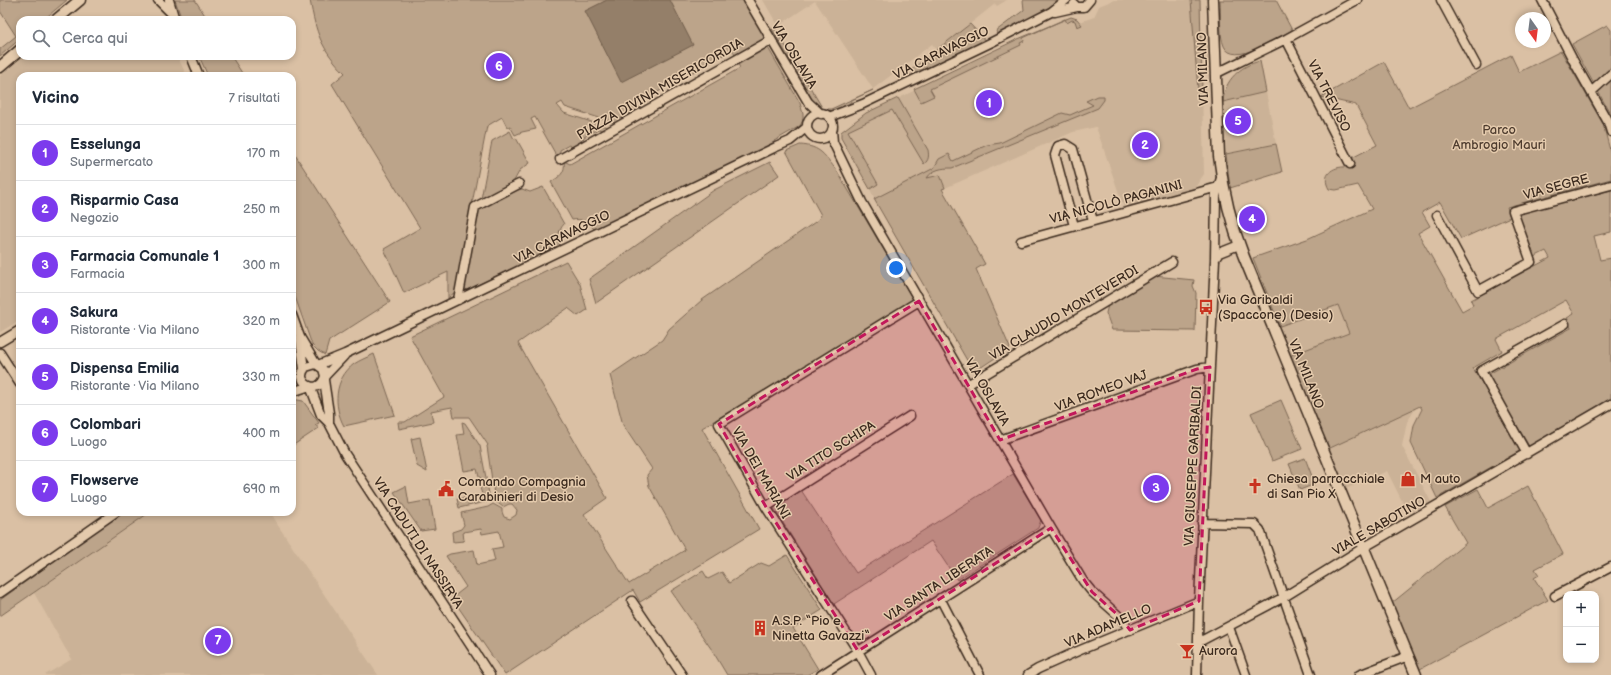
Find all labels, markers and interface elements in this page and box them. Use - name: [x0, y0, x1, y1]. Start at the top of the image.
- north arrow: [1515, 12, 1551, 48]
- search box: [16, 16, 296, 60]
- street label: VIA OSLAVIA: [768, 18, 820, 92]
- street label: VIA CARAVAGGIO: [890, 23, 992, 83]
- icon: search: [30, 27, 52, 49]
- text: Cerca qui: [62, 29, 128, 48]
- street label: VIA MILANO: [1194, 32, 1212, 106]
- street label: PIAZZA DIVINA MISERICORDIA: [574, 35, 746, 143]
- pin: 6: [486, 51, 512, 81]
- street label: VIA TREVISO: [1304, 57, 1354, 135]
- text: Vicino: [32, 88, 79, 108]
- pin: 1: [976, 88, 1002, 118]
- text: 7 risultati: [229, 90, 280, 106]
- pin: 5: [1225, 106, 1251, 136]
- park label: Parco Ambrogio Mauri: [1453, 122, 1545, 153]
- pin: 2: [1132, 130, 1158, 160]
- text: Esselunga: [70, 135, 141, 154]
- text: 1: [42, 145, 48, 161]
- text: 170 m: [247, 145, 280, 161]
- text: Supermercato: [70, 154, 153, 170]
- street label: VIA SEGRE: [1522, 170, 1591, 203]
- street label: VIA NICOLÒ PAGANINI: [1048, 176, 1184, 227]
- text: Risparmio Casa: [70, 191, 179, 210]
- text: 2: [41, 201, 49, 217]
- text: 250 m: [243, 201, 280, 217]
- pin: 4: [1239, 204, 1265, 234]
- street label: VIA CARAVAGGIO: [511, 207, 613, 267]
- text: Negozio: [70, 210, 119, 226]
- text: Farmacia Comunale 1: [70, 247, 219, 266]
- text: 3: [41, 257, 49, 273]
- text: 300 m: [242, 257, 280, 273]
- your location: [886, 258, 906, 278]
- street label: VIA CLAUDIO MONTEVERDI: [987, 262, 1141, 364]
- text: Farmacia: [70, 266, 125, 282]
- place label: Via Garibaldi (Spaccone) (Desio): [1218, 292, 1334, 323]
- bus stop icon: Via Garibaldi (Spaccone) (Desio): [1197, 298, 1215, 316]
- text: Sakura: [70, 303, 118, 322]
- text: 4: [41, 313, 49, 329]
- text: 320 m: [242, 313, 280, 329]
- text: Ristorante · Via Milano: [70, 322, 199, 338]
- street label: VIA MILANO: [1285, 337, 1327, 411]
- street label: VIA OSLAVIA: [961, 355, 1013, 429]
- text: Dispensa Emilia: [70, 359, 179, 378]
- street label: VIA ROMEO VAJ: [1053, 367, 1149, 415]
- text: 5: [41, 369, 49, 385]
- text: 330 m: [242, 369, 280, 385]
- text: Ristorante · Via Milano: [70, 378, 199, 394]
- street label: VIA GIUSEPPE GARIBALDI: [1181, 386, 1205, 546]
- text: Colombari: [70, 415, 141, 434]
- street label: VIA TITO SCHIPA: [784, 417, 878, 485]
- street label: VIA DEI MARIANI: [728, 424, 794, 522]
- text: 6: [41, 425, 49, 441]
- text: 400 m: [243, 425, 280, 441]
- text: Luogo: [70, 434, 107, 450]
- shop icon: M auto: [1399, 470, 1417, 488]
- text: Flowserve: [70, 471, 139, 490]
- place label: Chiesa parrocchiale di San Pio X: [1267, 471, 1385, 502]
- place label: M auto: [1420, 471, 1460, 487]
- pin: 3: [1143, 473, 1169, 503]
- street label: VIA CADUTI DI NASSIRYA: [370, 474, 466, 612]
- place label: Comando Compagnia Carabinieri di Desio: [458, 474, 586, 505]
- church icon: Chiesa parrocchiale di San Pio X: [1246, 477, 1264, 495]
- public building icon: Comando Compagnia Carabinieri di Desio: [437, 480, 455, 498]
- text: 7: [41, 481, 49, 497]
- text: 690 m: [243, 481, 280, 497]
- text: Luogo: [70, 490, 107, 506]
- street label: VIALE SABOTINO: [1330, 493, 1428, 559]
- street label: VIA SANTA LIBERATA: [882, 543, 996, 625]
- map controls: [1563, 591, 1599, 663]
- button: +: [1563, 591, 1599, 627]
- street label: VIA ADAMELLO: [1062, 600, 1154, 651]
- place label: A.S.P. “Pio e Ninetta Gavazzi“: [772, 613, 870, 644]
- building icon: A.S.P. “Pio e Ninetta Gavazzi“: [751, 619, 769, 637]
- pin: 7: [205, 626, 231, 656]
- button: −: [1563, 627, 1599, 663]
- bar icon: Aurora: [1178, 642, 1196, 660]
- place label: Aurora: [1199, 643, 1238, 659]

